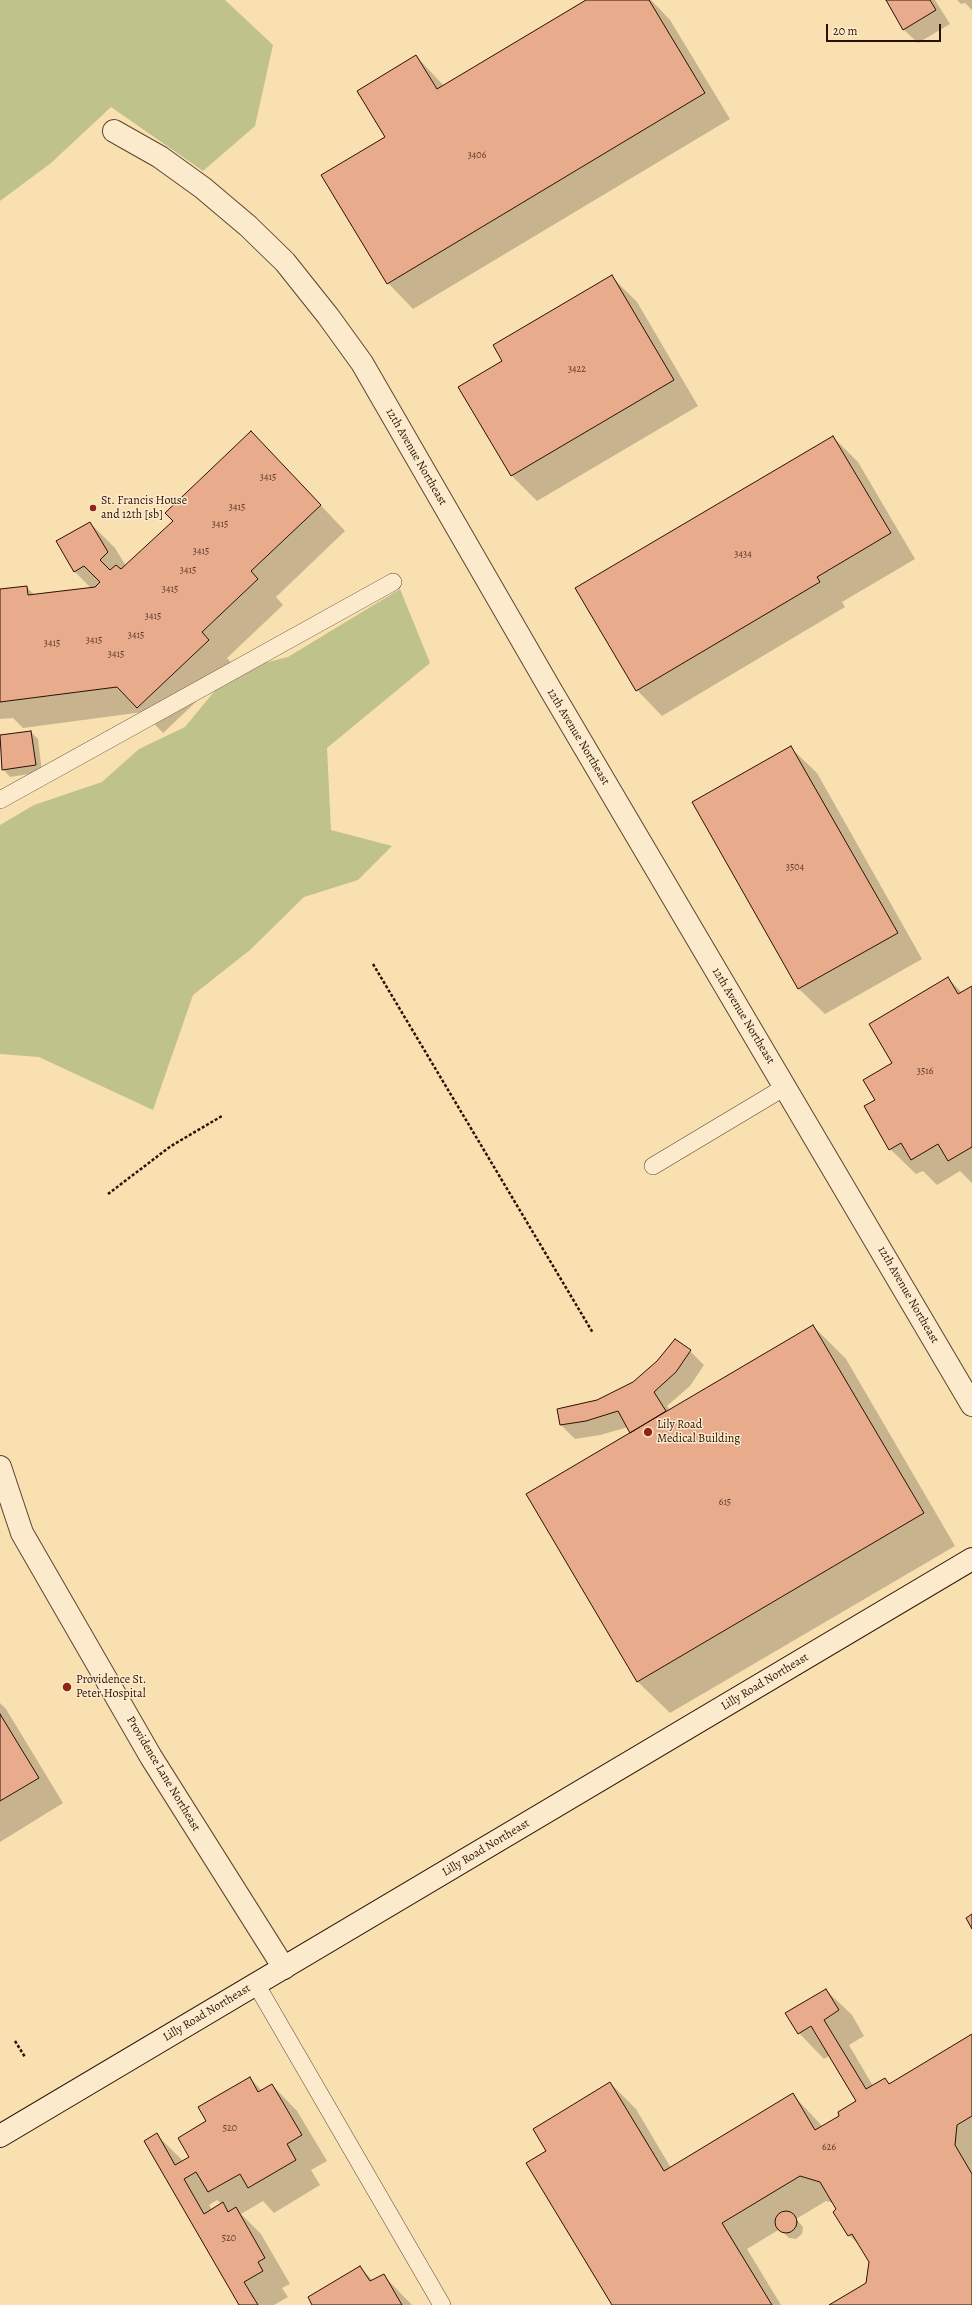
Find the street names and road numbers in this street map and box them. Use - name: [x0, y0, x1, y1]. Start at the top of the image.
- street label: 12th Avenue Northeast: [382, 406, 450, 508]
- street label: 12th Avenue Northeast: [544, 686, 612, 788]
- street label: 12th Avenue Northeast: [709, 965, 777, 1067]
- street label: 12th Avenue Northeast: [874, 1244, 942, 1346]
- street label: Lilly Road Northeast: [719, 1650, 811, 1714]
- street label: Providence Lane Northeast: [123, 1714, 203, 1834]
- street label: Lilly Road Northeast: [440, 1816, 532, 1880]
- street label: Lilly Road Northeast: [161, 1981, 253, 2045]

